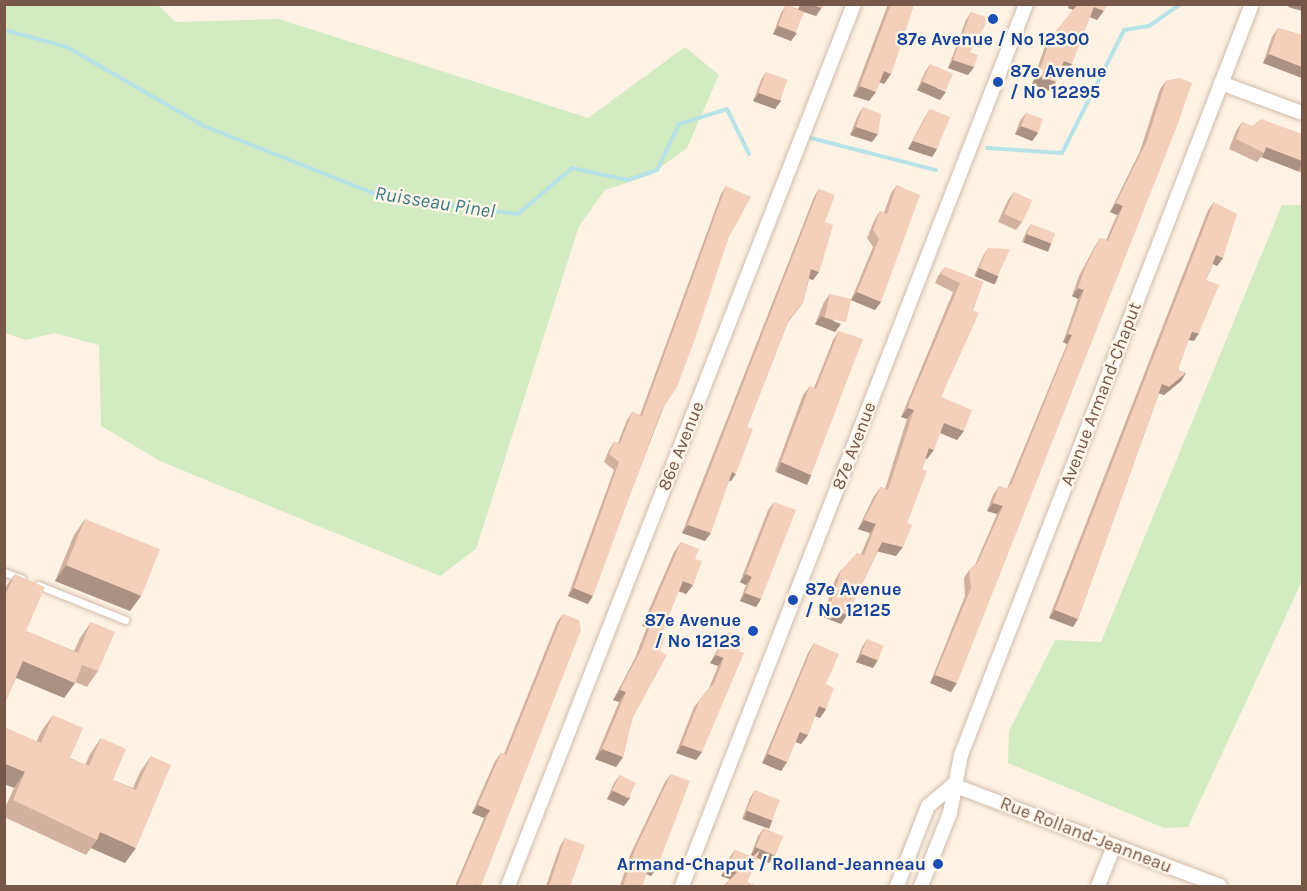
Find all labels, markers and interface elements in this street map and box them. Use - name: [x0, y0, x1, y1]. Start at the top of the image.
- marker: 87e Avenue / No 12300: [986, 12, 1000, 26]
- place label: 87e Avenue / No 12300: [896, 28, 1090, 50]
- place label: 87e Avenue / No 12295: [1010, 61, 1107, 104]
- marker: 87e Avenue / No 12295: [991, 75, 1005, 89]
- water label: Ruisseau Pinel: [373, 181, 497, 223]
- street label: Avenue Armand-Chaput: [1056, 299, 1146, 489]
- street label: 86e Avenue: [653, 398, 709, 494]
- street label: 87e Avenue: [827, 399, 881, 493]
- place label: 87e Avenue / No 12125: [805, 579, 902, 622]
- marker: 87e Avenue / No 12125: [786, 593, 800, 607]
- place label: 87e Avenue / No 12123: [644, 610, 741, 652]
- marker: 87e Avenue / No 12123: [746, 624, 760, 638]
- street label: Rue Rolland-Jeanneau: [997, 792, 1175, 878]
- place label: Armand-Chaput / Rolland-Jeanneau: [617, 853, 926, 875]
- marker: Armand-Chaput / Rolland-Jeanneau: [931, 857, 945, 871]

